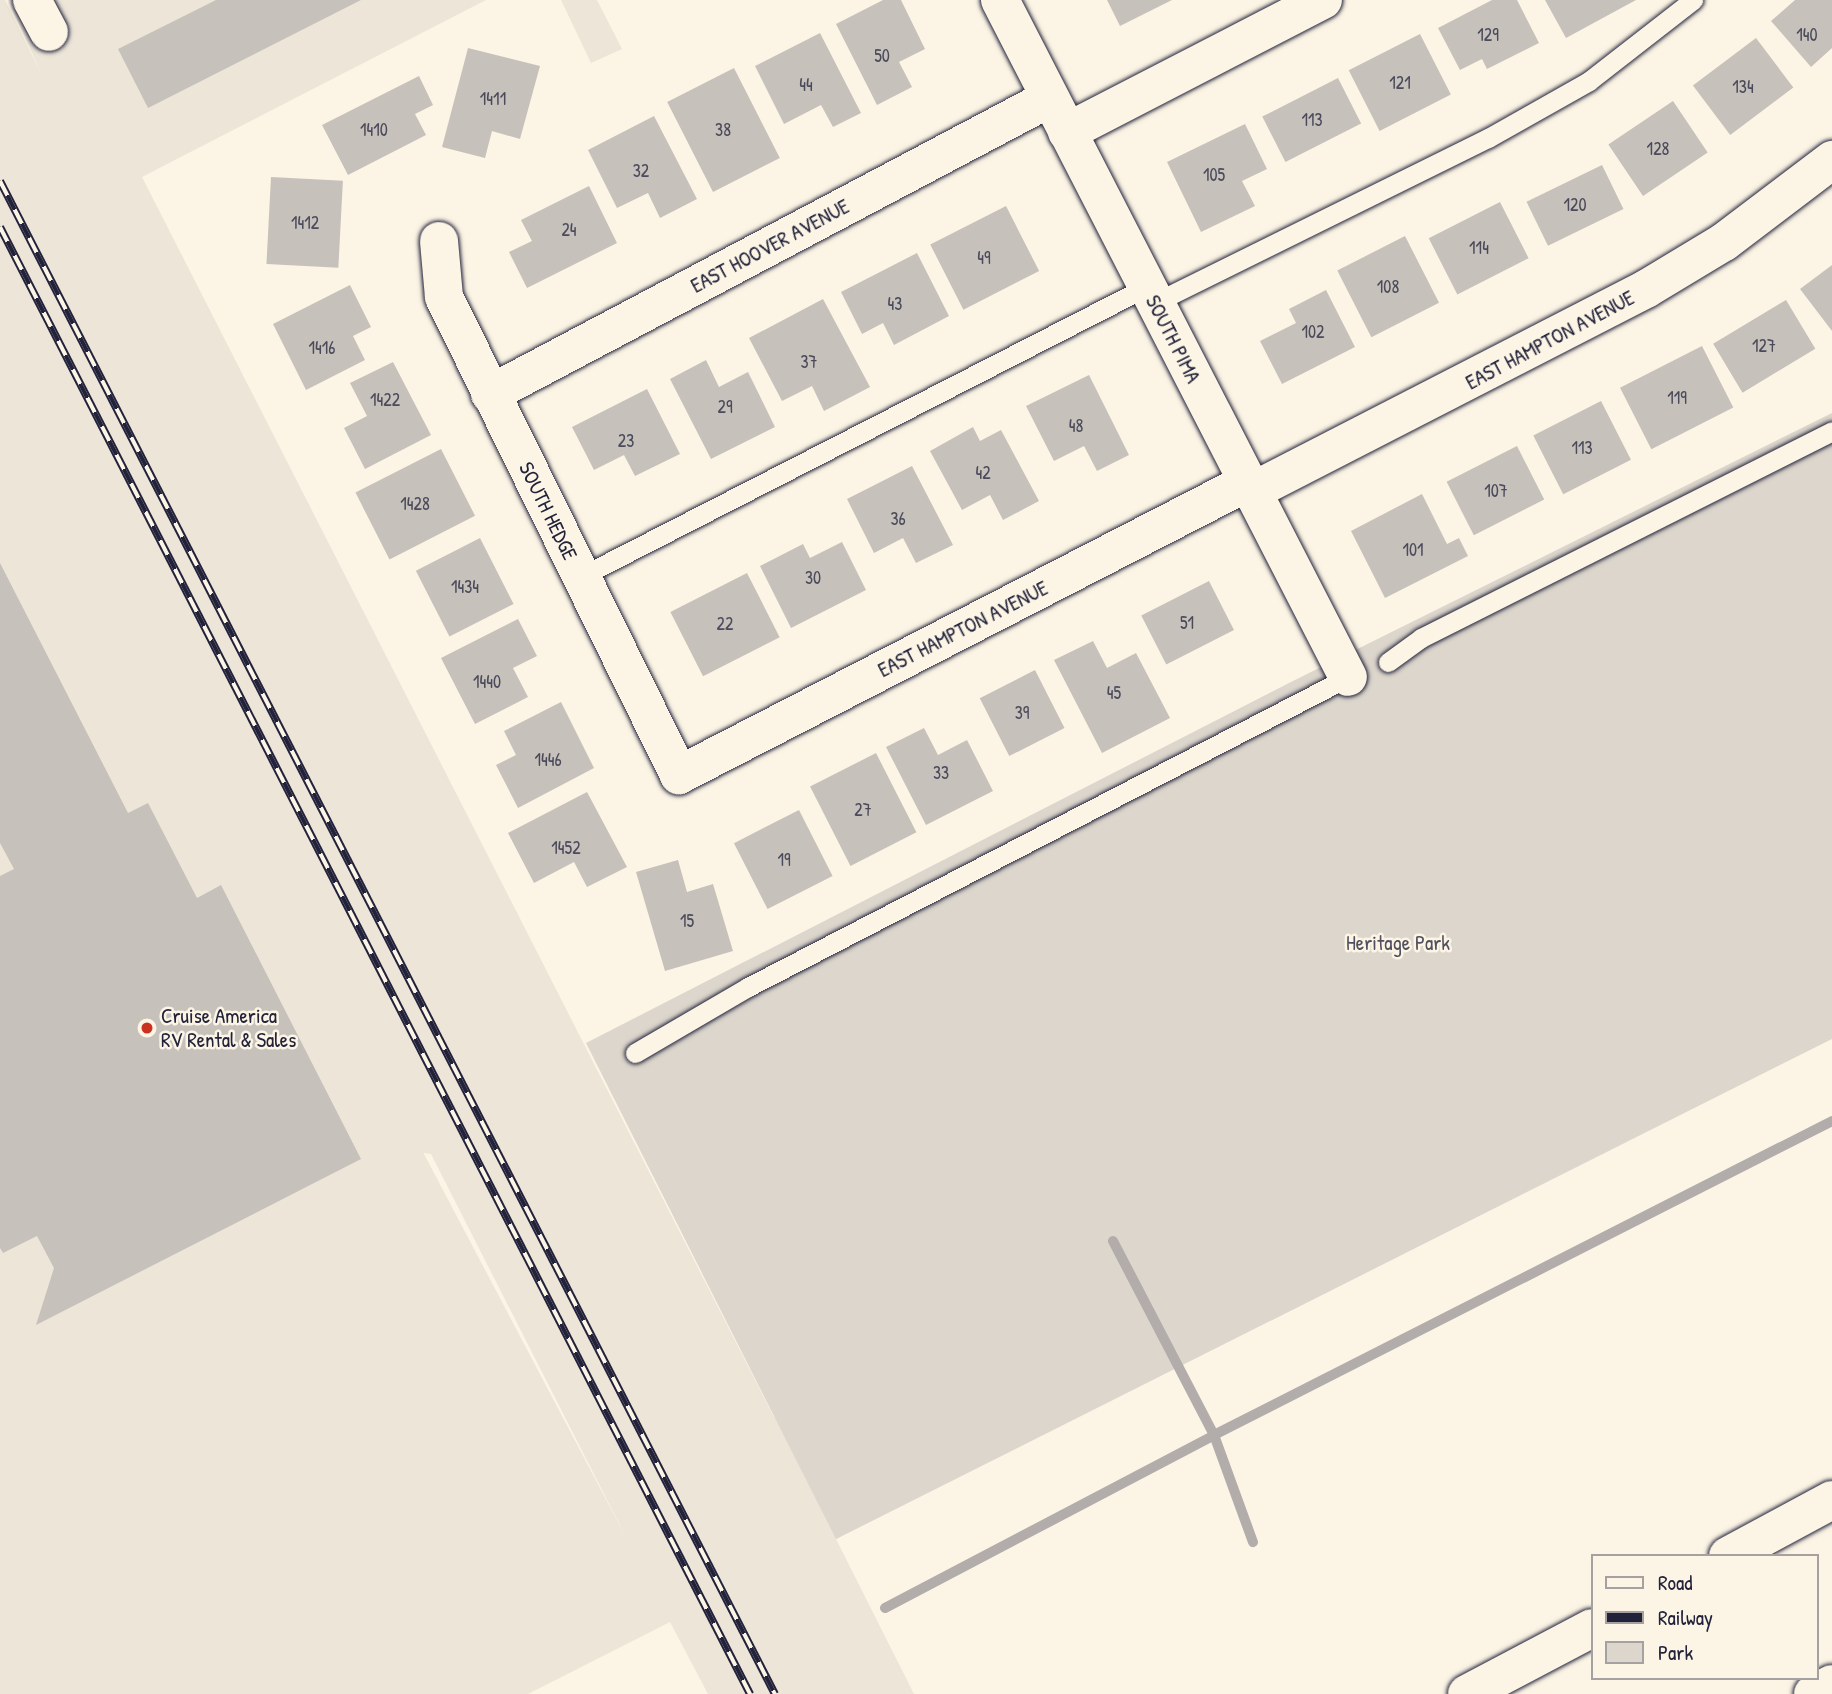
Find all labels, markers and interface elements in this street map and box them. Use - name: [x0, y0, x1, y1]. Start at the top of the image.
- house number: 129: [1477, 24, 1499, 46]
- house number: 140: [1796, 24, 1818, 46]
- house number: 50: [874, 45, 890, 67]
- house number: 121: [1389, 72, 1411, 94]
- house number: 44: [799, 74, 813, 96]
- house number: 134: [1732, 76, 1754, 98]
- house number: 1411: [480, 88, 506, 110]
- house number: 113: [1301, 109, 1323, 131]
- house number: 1410: [360, 119, 388, 141]
- house number: 38: [715, 119, 731, 141]
- house number: 128: [1647, 138, 1669, 160]
- house number: 32: [633, 160, 649, 182]
- house number: 105: [1203, 164, 1225, 186]
- street label: EAST HOOVER AVENUE: [686, 194, 854, 298]
- house number: 120: [1563, 194, 1587, 216]
- house number: 1412: [291, 212, 319, 234]
- house number: 24: [561, 219, 577, 241]
- house number: 114: [1469, 237, 1489, 259]
- house number: 49: [977, 247, 991, 269]
- house number: 108: [1377, 276, 1399, 298]
- street label: EAST HAMPTON AVENUE: [1461, 285, 1639, 395]
- street label: SOUTH PIMA: [1140, 291, 1206, 387]
- house number: 43: [888, 293, 902, 315]
- house number: 102: [1301, 321, 1325, 343]
- house number: 127: [1752, 335, 1776, 357]
- house number: 1416: [309, 337, 335, 359]
- house number: 37: [801, 351, 817, 373]
- house number: 119: [1667, 387, 1687, 409]
- house number: 1422: [370, 389, 400, 411]
- house number: 29: [717, 396, 733, 418]
- house number: 48: [1069, 415, 1083, 437]
- house number: 23: [618, 430, 634, 452]
- house number: 113: [1571, 437, 1593, 459]
- street label: SOUTH HEDGE: [513, 458, 583, 564]
- house number: 42: [975, 462, 991, 484]
- house number: 107: [1484, 480, 1508, 502]
- house number: 1428: [400, 493, 430, 515]
- house number: 36: [890, 508, 906, 530]
- house number: 101: [1402, 539, 1424, 561]
- house number: 30: [805, 567, 821, 589]
- street label: EAST HAMPTON AVENUE: [874, 575, 1052, 683]
- house number: 1434: [451, 576, 479, 598]
- house number: 51: [1180, 612, 1194, 634]
- house number: 22: [717, 613, 733, 635]
- house number: 1440: [473, 671, 501, 693]
- house number: 45: [1107, 682, 1121, 704]
- house number: 39: [1015, 702, 1029, 724]
- house number: 1446: [534, 749, 562, 771]
- house number: 33: [933, 762, 949, 784]
- house number: 27: [854, 799, 872, 821]
- house number: 1452: [551, 837, 581, 859]
- house number: 19: [777, 849, 791, 871]
- house number: 15: [680, 910, 694, 932]
- park label: Heritage Park: [1346, 930, 1450, 956]
- place label: Cruise America RV Rental & Sales: [161, 1003, 296, 1053]
- marker: Cruise America RV Rental & Sales: [139, 1020, 155, 1036]
- legend: [1590, 1554, 1818, 1680]
- text: Road: [1658, 1568, 1692, 1597]
- text: Railway: [1658, 1603, 1713, 1632]
- text: Park: [1658, 1638, 1693, 1667]

